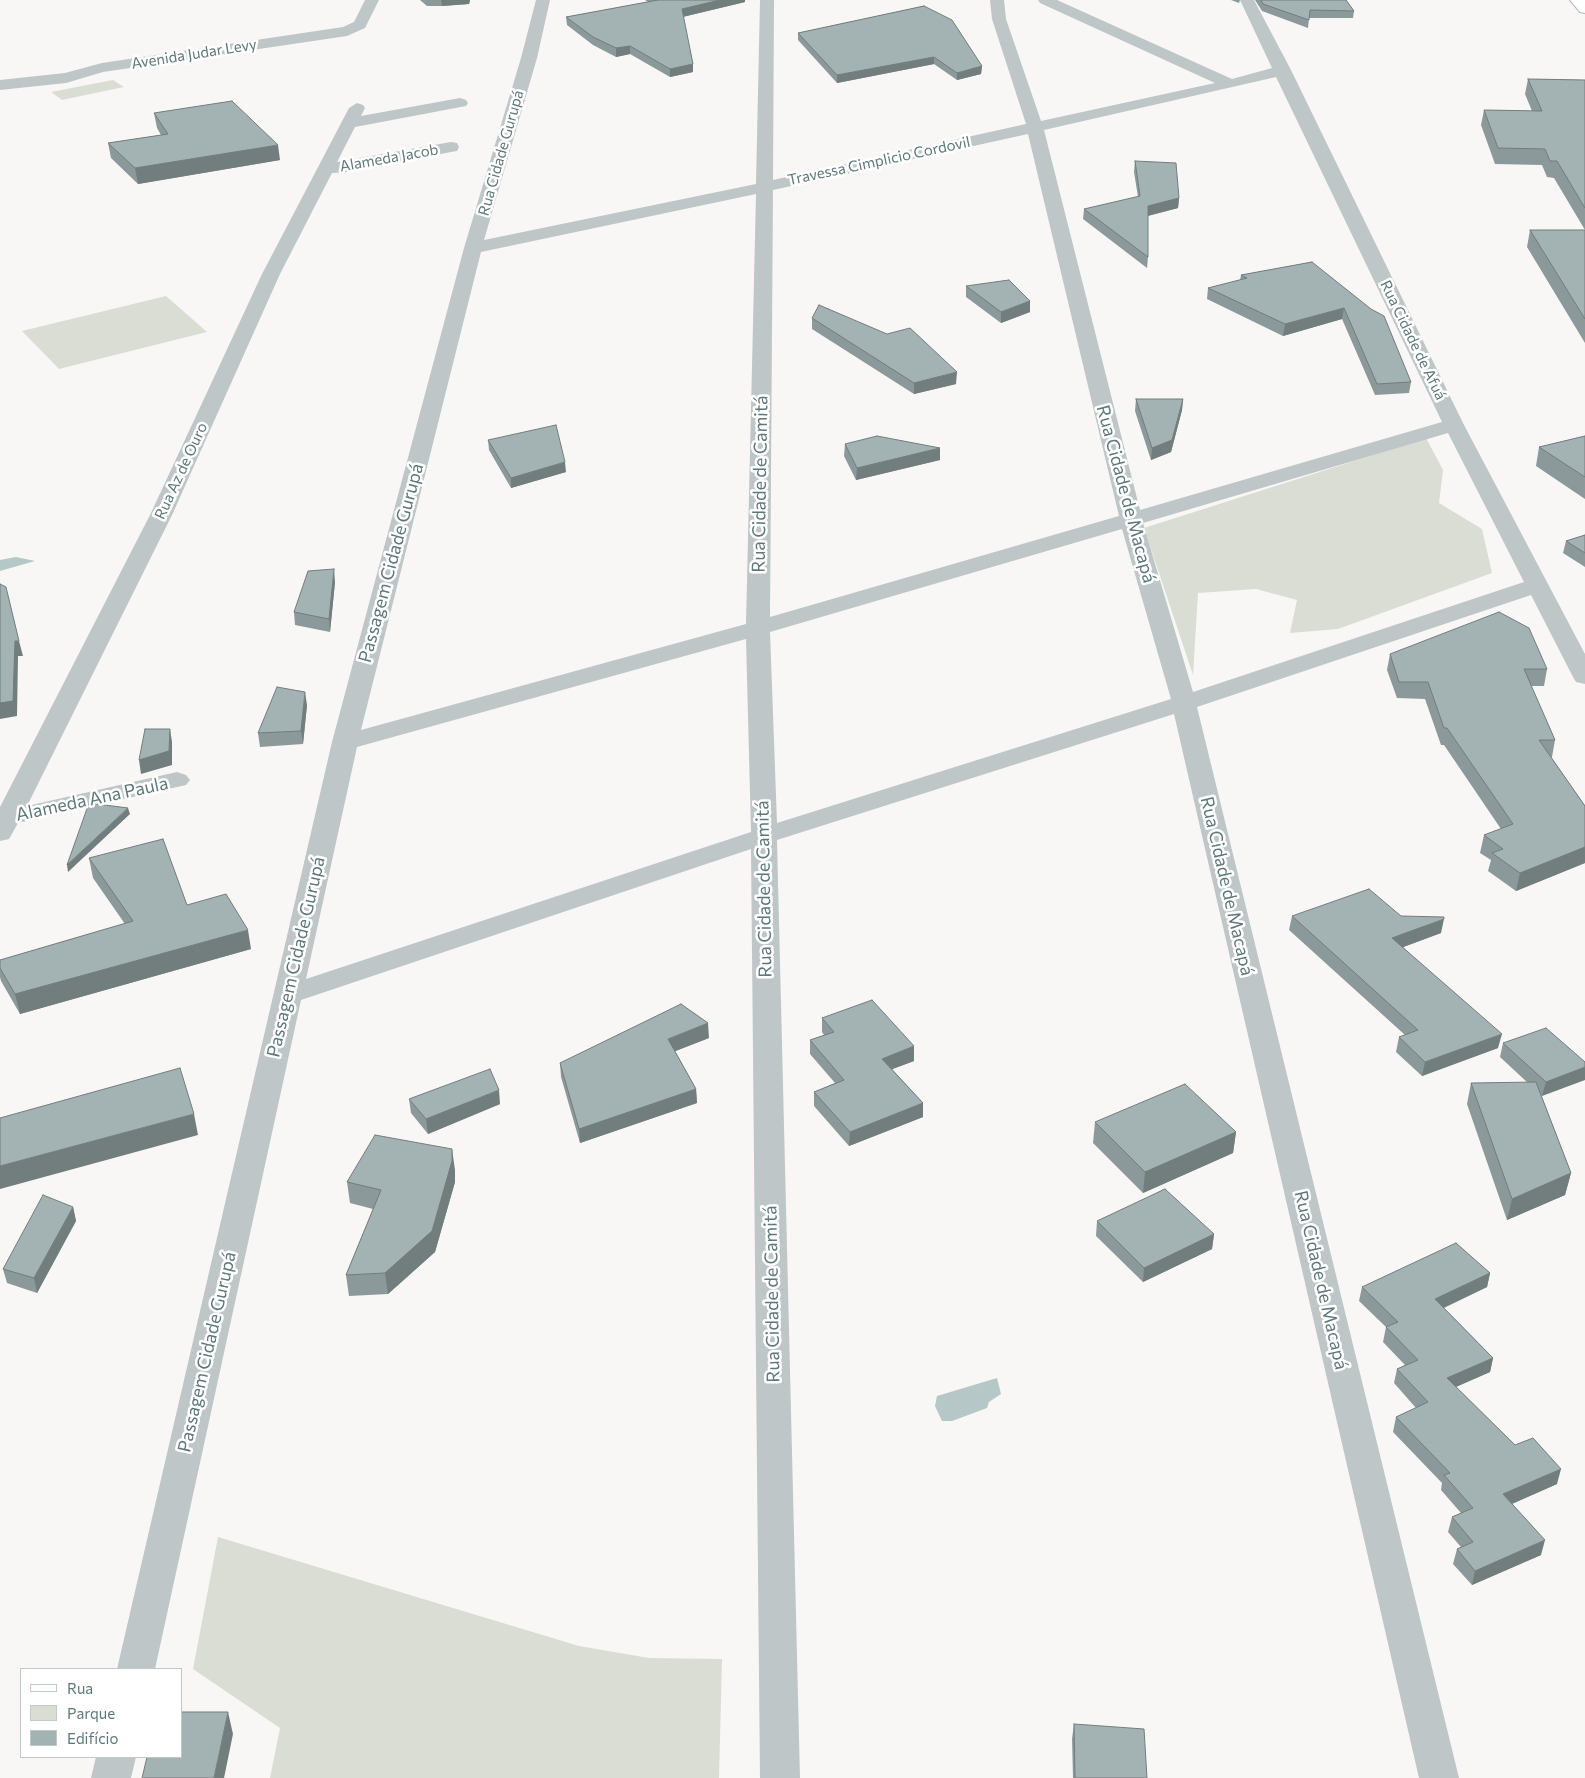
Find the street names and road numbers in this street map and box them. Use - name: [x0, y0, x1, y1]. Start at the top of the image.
- street label: Avenida Judar Levy: [130, 35, 258, 73]
- street label: Rua Cidade Gurupá: [474, 88, 528, 218]
- street label: Travessa Cimplicio Cordovil: [786, 133, 972, 189]
- street label: Alameda Jacob: [338, 140, 440, 176]
- street label: Rua Cidade de Afuá: [1376, 277, 1450, 403]
- street label: Rua Cidade de Camitá: [748, 395, 772, 573]
- street label: Rua Cidade de Macapá: [1092, 403, 1160, 585]
- street label: Rua Az de Ouro: [151, 420, 211, 522]
- street label: Passagem Cidade Gurupá: [354, 461, 428, 665]
- street label: Alameda Ana Paula: [14, 772, 170, 826]
- street label: Rua Cidade de Macapá: [1196, 794, 1258, 978]
- street label: Rua Cidade de Camitá: [752, 800, 776, 978]
- street label: Passagem Cidade Gurupá: [262, 855, 330, 1059]
- street label: Rua Cidade de Macapá: [1290, 1188, 1352, 1372]
- street label: Rua Cidade de Camitá: [760, 1205, 784, 1383]
- street label: Passagem Cidade Gurupá: [173, 1250, 241, 1454]

